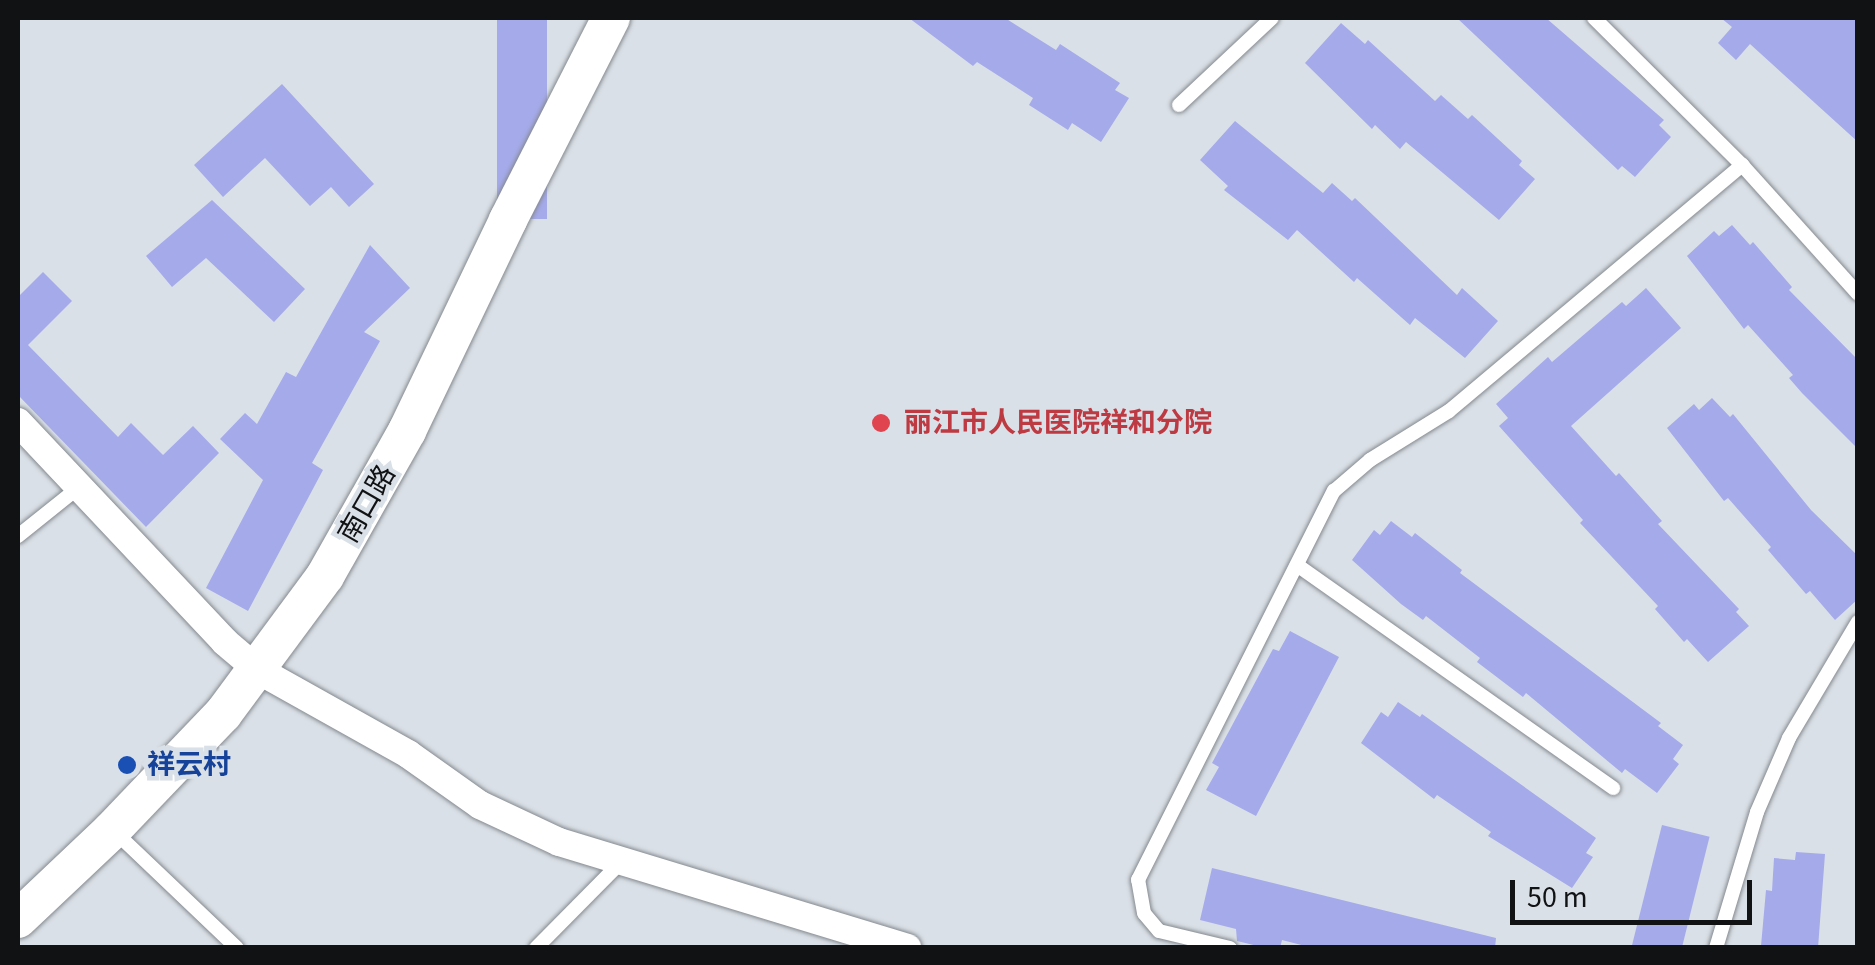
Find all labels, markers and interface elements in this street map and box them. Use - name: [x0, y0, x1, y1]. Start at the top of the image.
- place label: 丽江市人民医院祥和分院: [904, 406, 1212, 440]
- marker: 丽江市人民医院祥和分院: [868, 410, 894, 436]
- street label: 南口路: [331, 459, 403, 549]
- place label: 祥云村: [147, 748, 231, 782]
- marker: 祥云村: [116, 754, 138, 776]
- scale bar: [1515, 860, 1758, 922]
- text: 50 m: [1527, 876, 1588, 919]

